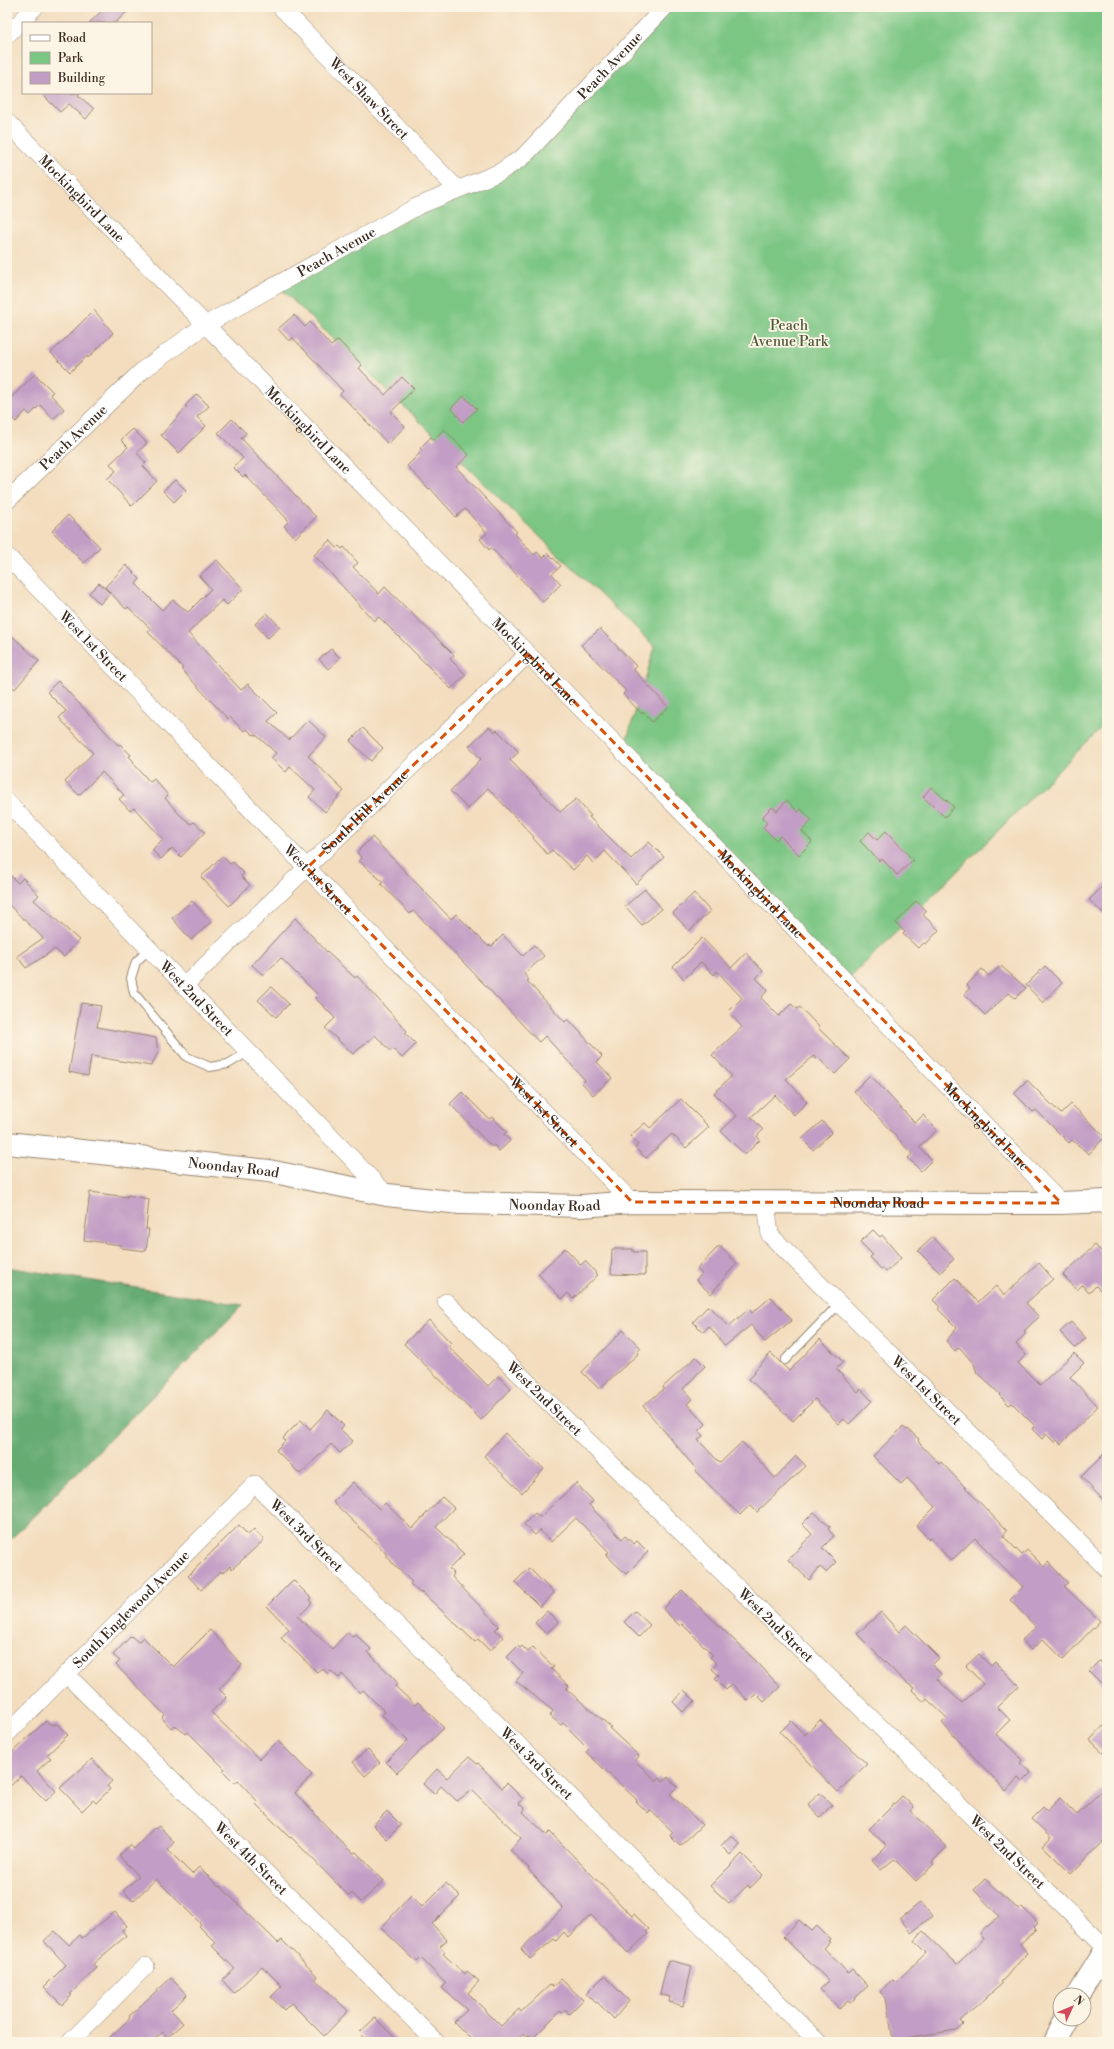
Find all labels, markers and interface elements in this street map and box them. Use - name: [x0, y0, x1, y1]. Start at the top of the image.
- legend: [22, 22, 152, 94]
- street label: Peach Avenue: [574, 28, 647, 104]
- text: Road: [58, 31, 86, 46]
- text: Park: [58, 51, 84, 66]
- street label: West Shaw Street: [324, 54, 412, 144]
- text: Building: [57, 71, 106, 86]
- street label: Mockingbird Lane: [34, 151, 128, 247]
- street label: Peach Avenue: [294, 223, 379, 282]
- park label: Peach Avenue Park: [749, 317, 829, 351]
- street label: Mockingbird Lane: [261, 383, 355, 478]
- street label: Peach Avenue: [36, 401, 112, 475]
- street label: West 1st Street: [54, 607, 131, 686]
- street label: Mockingbird Lane: [487, 614, 581, 710]
- street label: South Hill Avenue: [318, 767, 412, 858]
- street label: West 1st Street: [279, 841, 356, 919]
- street label: Mockingbird Lane: [713, 847, 807, 943]
- street label: West 2nd Street: [155, 957, 237, 1041]
- street label: West 1st Street: [505, 1073, 582, 1151]
- street label: Mockingbird Lane: [939, 1079, 1033, 1175]
- street label: Noonday Road: [187, 1154, 281, 1183]
- street label: Noonday Road: [833, 1194, 924, 1213]
- street label: Noonday Road: [509, 1196, 601, 1216]
- street label: West 1st Street: [887, 1352, 965, 1430]
- street label: West 2nd Street: [502, 1358, 585, 1440]
- street label: West 3rd Street: [265, 1495, 346, 1576]
- street label: South Englewood Avenue: [69, 1547, 194, 1673]
- street label: West 2nd Street: [733, 1584, 817, 1667]
- street label: West 3rd Street: [495, 1723, 576, 1804]
- street label: West 2nd Street: [965, 1811, 1048, 1893]
- street label: West 4th Street: [210, 1818, 291, 1899]
- north arrow: [1052, 1987, 1092, 2027]
- text: N: [1070, 1993, 1087, 2009]

